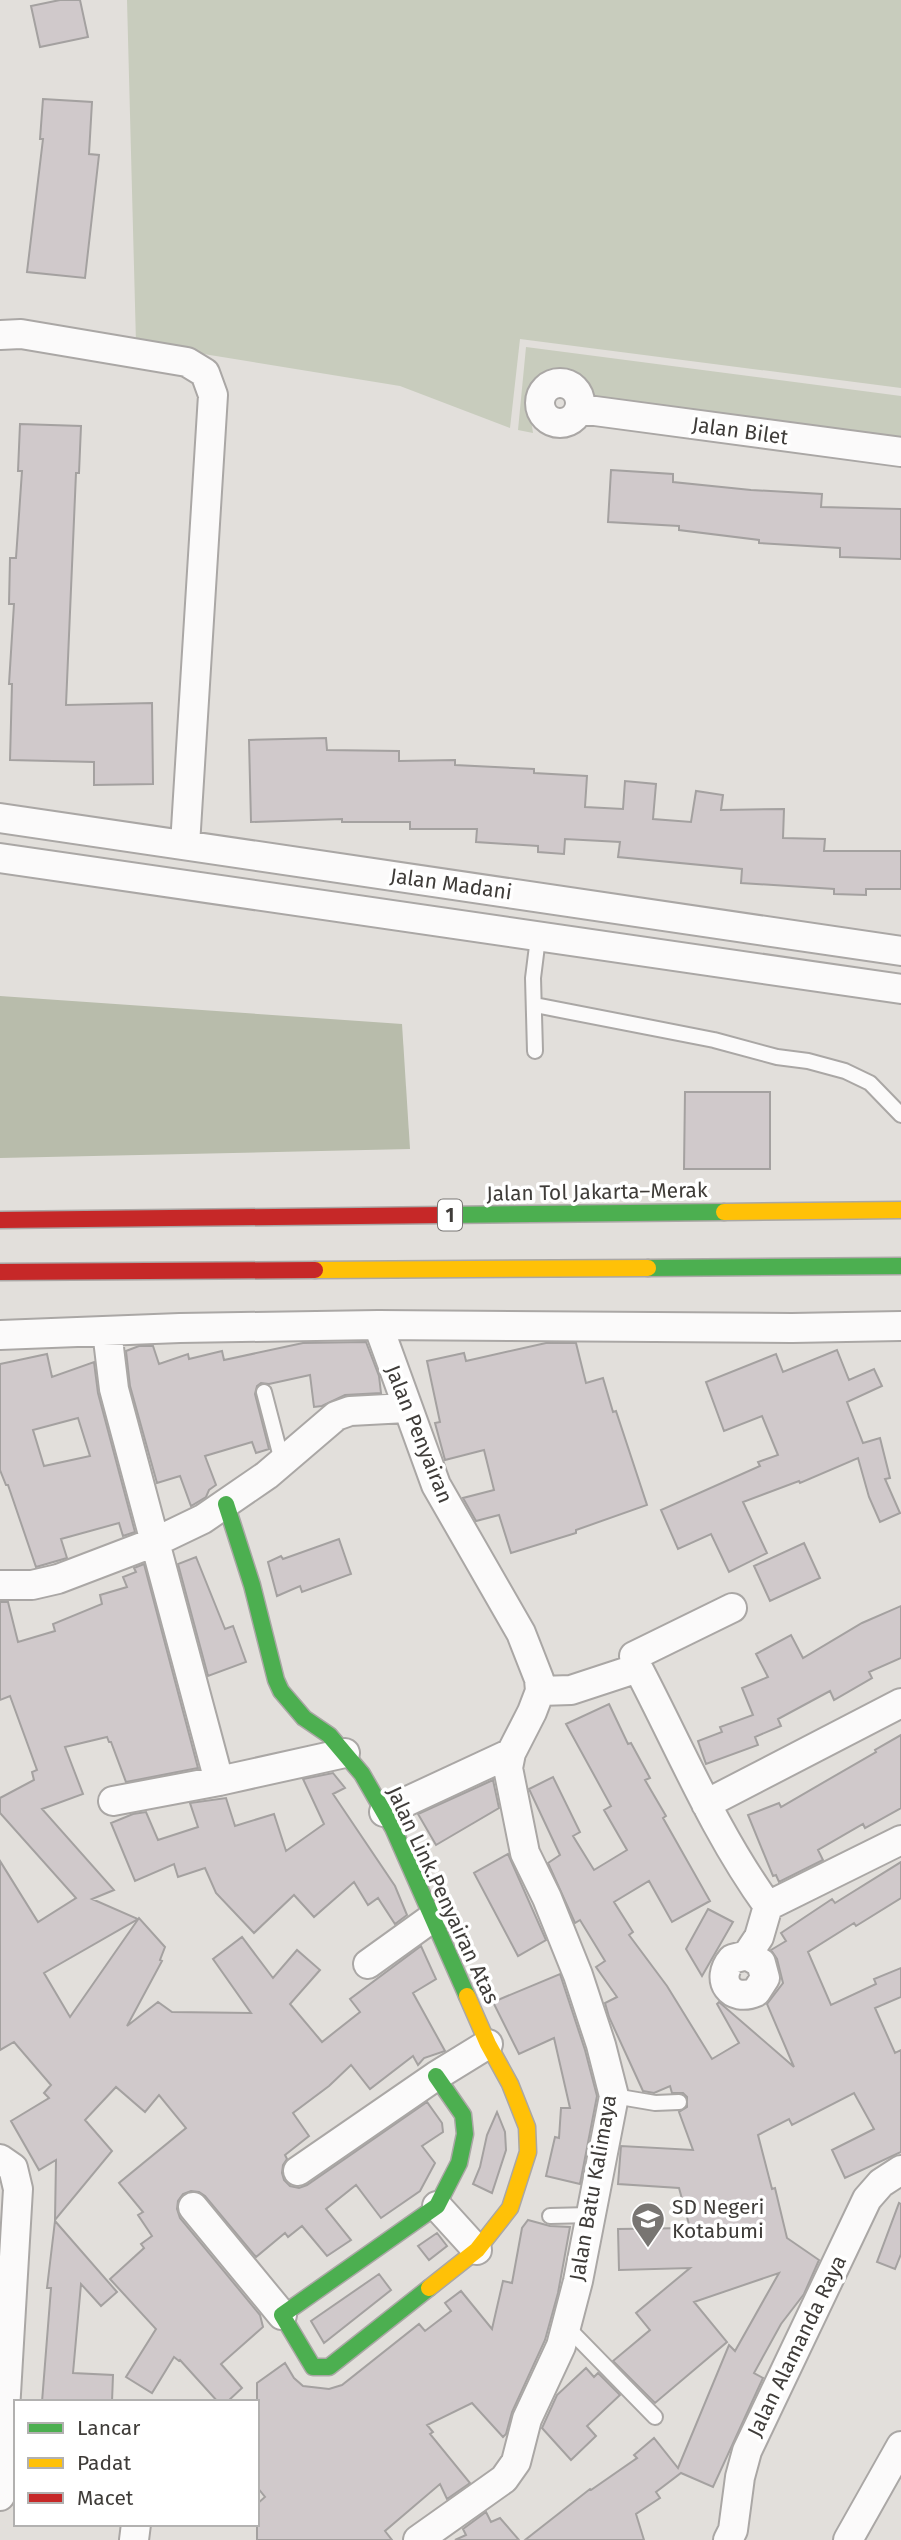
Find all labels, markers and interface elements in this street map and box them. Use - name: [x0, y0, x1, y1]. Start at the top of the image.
- street label: Jalan Bilet: [690, 411, 790, 451]
- street label: Jalan Madani: [388, 863, 514, 905]
- street label: Jalan Tol Jakarta–Merak: [486, 1177, 708, 1207]
- road number: 1: [438, 1200, 462, 1231]
- street label: Jalan Penyairan: [379, 1361, 459, 1507]
- street label: Jalan Link.Penyairan Atas: [381, 1782, 505, 2008]
- street label: Jalan Batu Kalimaya: [564, 2093, 622, 2283]
- place label: SD Negeri Kotabumi: [672, 2194, 764, 2244]
- school or university icon: SD Negeri Kotabumi: [629, 2200, 667, 2249]
- street label: Jalan Alamanda Raya: [742, 2251, 852, 2441]
- legend: [14, 2400, 259, 2526]
- text: Lancar: [77, 2415, 140, 2441]
- text: Padat: [77, 2450, 131, 2476]
- text: Macet: [77, 2485, 134, 2511]

